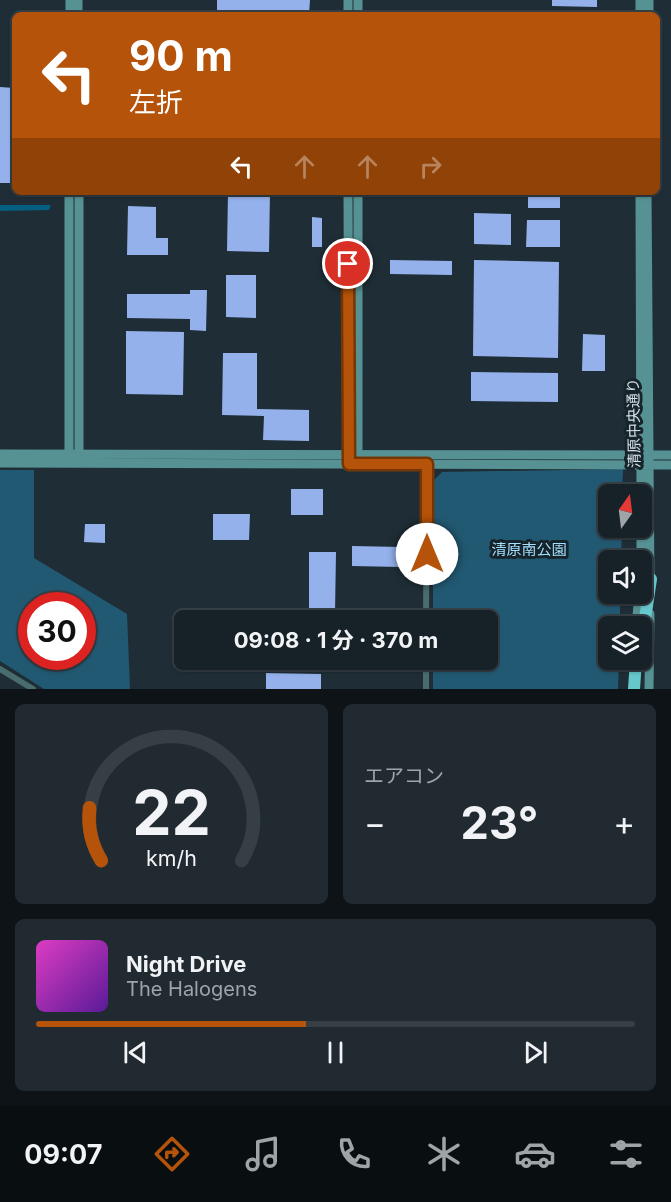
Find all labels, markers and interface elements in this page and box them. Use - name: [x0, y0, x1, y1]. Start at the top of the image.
- text: 90 m: [129, 30, 233, 81]
- icon: left: [30, 36, 108, 114]
- text: 左折: [129, 86, 183, 119]
- icon: left: [225, 150, 258, 183]
- icon: ahead: [288, 150, 321, 183]
- icon: ahead: [351, 150, 384, 183]
- icon: right: [414, 150, 447, 183]
- pin: [322, 238, 373, 289]
- icon: arrive: [331, 247, 364, 280]
- street label: 清原中央通り: [623, 378, 644, 468]
- north arrow: [598, 484, 652, 538]
- map controls: [598, 484, 652, 670]
- position arrow: [395, 522, 459, 586]
- park label: 清原南公園: [491, 540, 567, 559]
- button: sound: [598, 550, 652, 604]
- speed limit sign: 30: [18, 592, 96, 670]
- button: layers: [598, 616, 652, 670]
- text: 09:08 · 1 分 · 370 m: [234, 627, 438, 653]
- text: エアコン: [364, 764, 444, 788]
- text: 22: [132, 775, 211, 850]
- text: 23°: [461, 795, 538, 850]
- text: −: [364, 803, 386, 843]
- text: +: [613, 803, 635, 843]
- text: km/h: [146, 845, 197, 871]
- text: Night Drive: [126, 951, 246, 977]
- text: The Halogens: [126, 977, 257, 1001]
- icon: previous: [119, 1036, 152, 1069]
- icon: pause: [319, 1036, 352, 1069]
- icon: next: [519, 1036, 552, 1069]
- icon: directions: [151, 1133, 193, 1175]
- icon: music: [242, 1133, 284, 1175]
- icon: phone: [333, 1133, 375, 1175]
- icon: climate: [423, 1133, 465, 1175]
- icon: car: [514, 1133, 556, 1175]
- icon: filters: [605, 1133, 647, 1175]
- text: 09:07: [24, 1138, 102, 1171]

